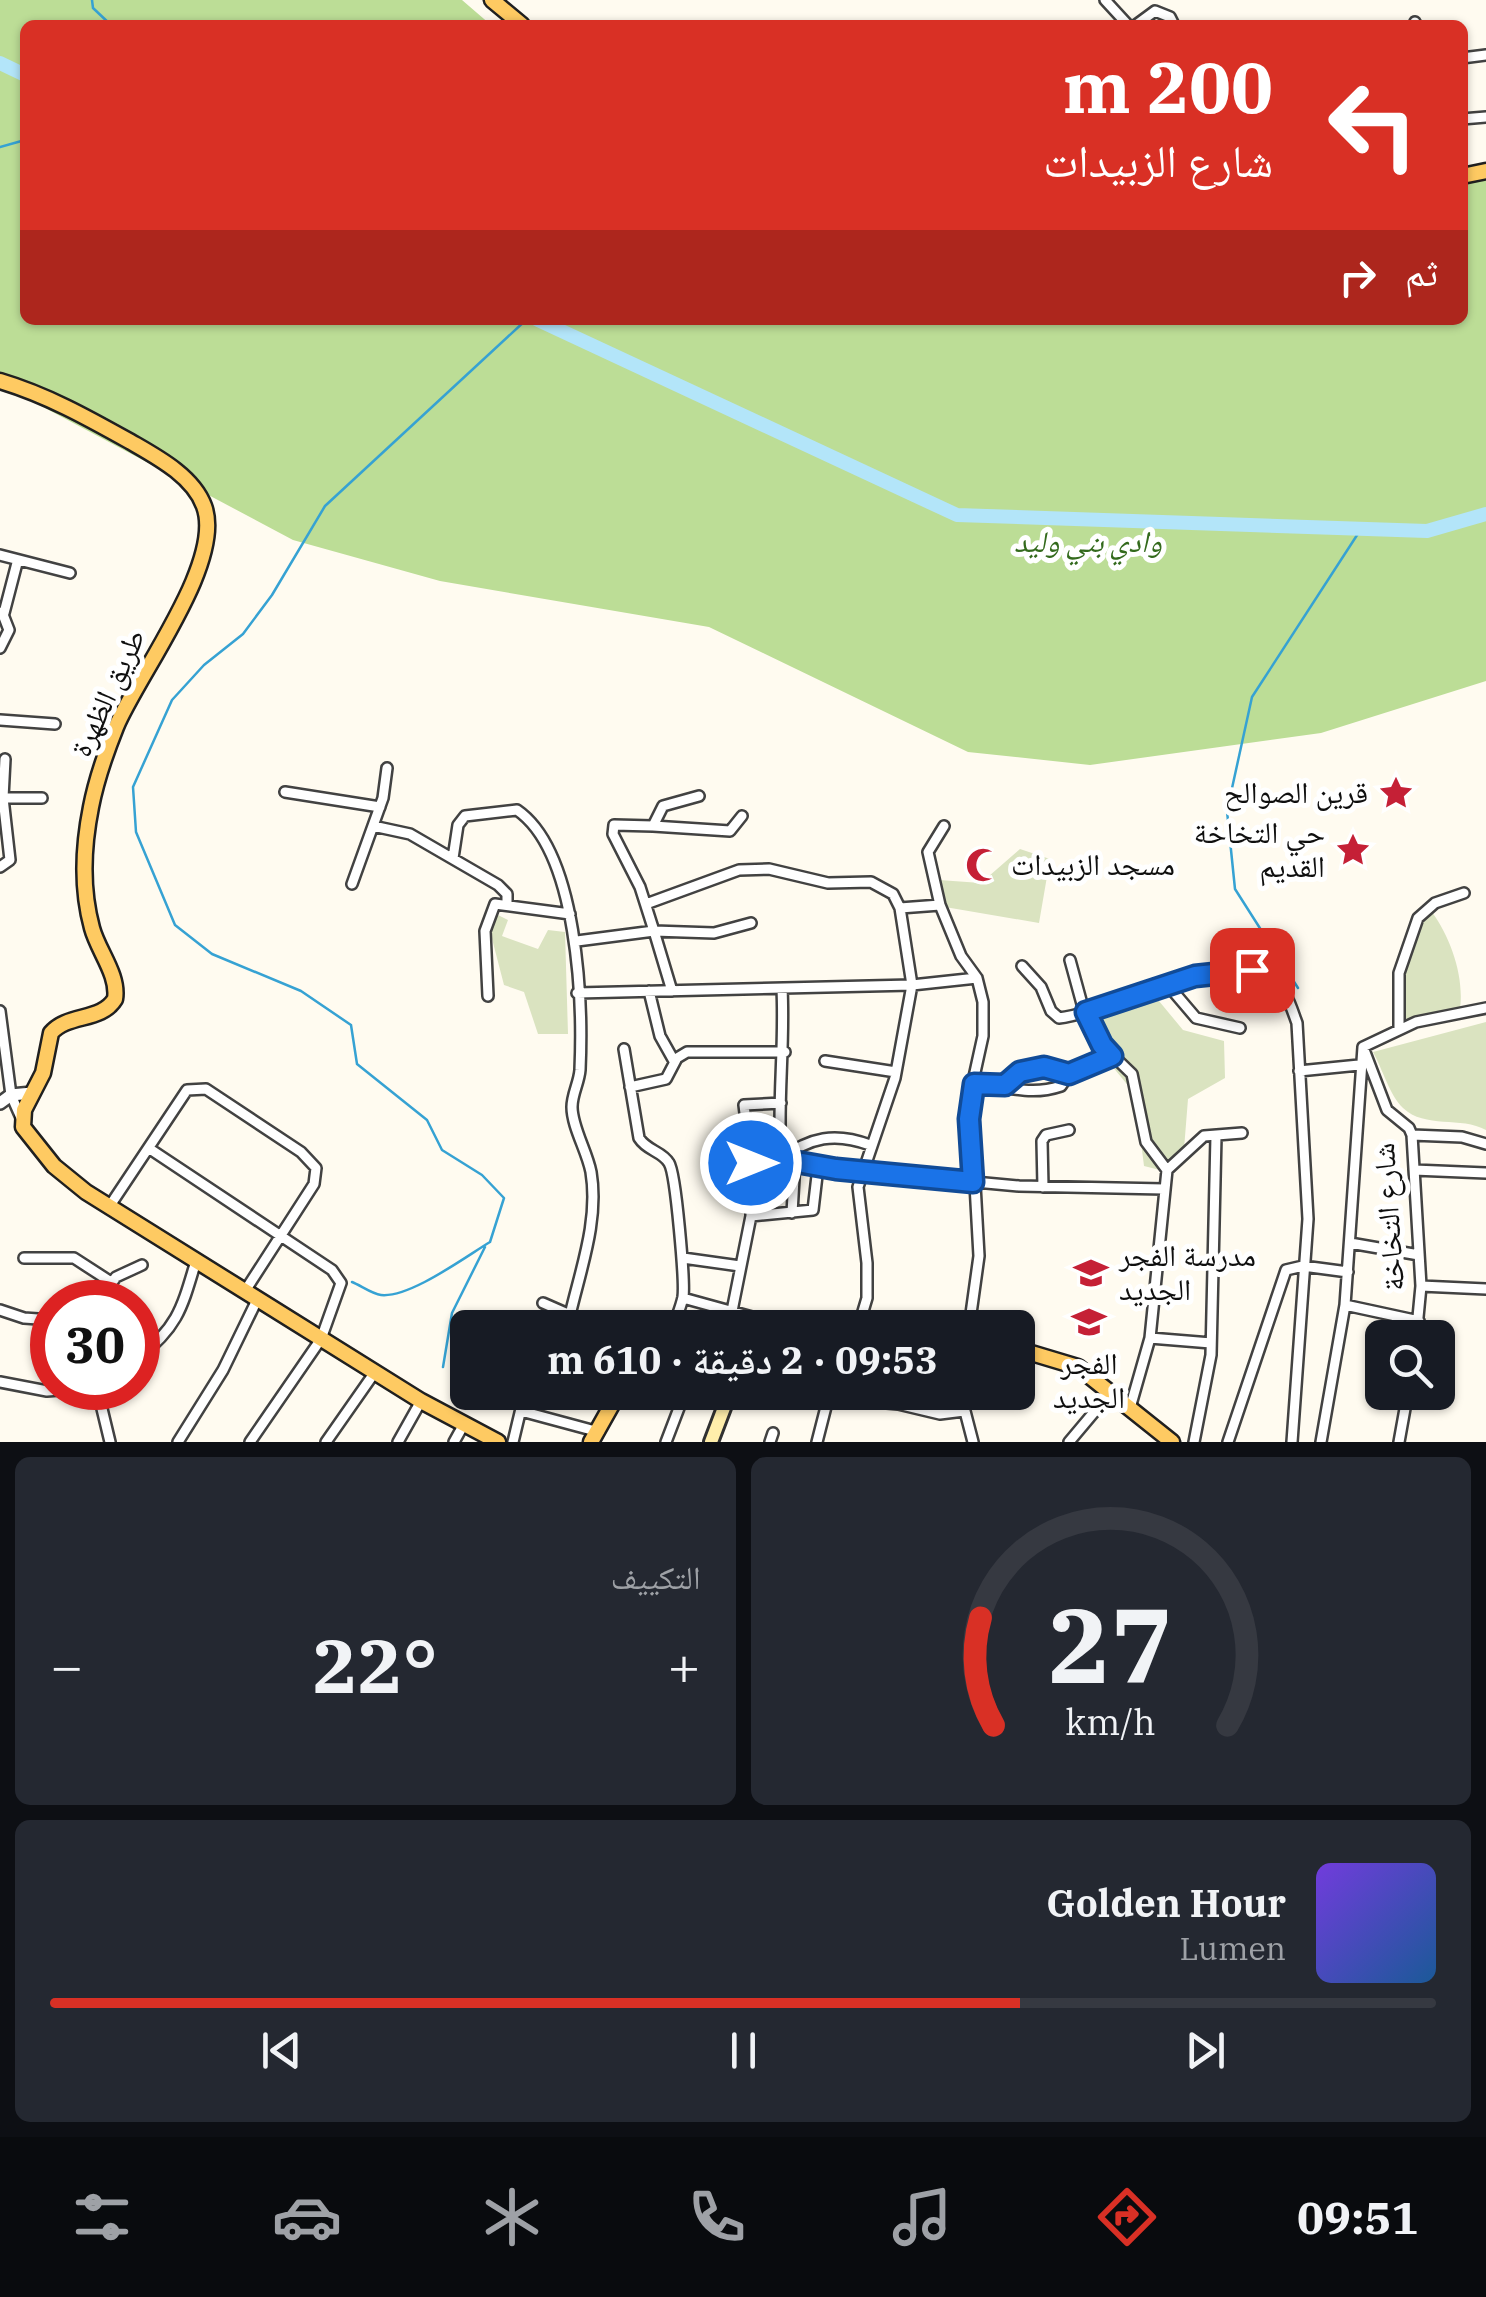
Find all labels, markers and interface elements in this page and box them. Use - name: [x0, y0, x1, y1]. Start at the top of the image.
- text: 200 m: [1063, 41, 1273, 132]
- icon: left: [1308, 60, 1438, 190]
- text: شارع الزبيدات: [1043, 131, 1273, 189]
- text: ثم: [1405, 247, 1438, 296]
- icon: right: [1330, 250, 1385, 305]
- park label: وادي بني وليد: [1014, 521, 1162, 566]
- street label: طريق الظهرة: [60, 622, 153, 763]
- place label: قرين الصوالح: [1224, 772, 1368, 812]
- place icon: قرين الصوالح: [1377, 774, 1415, 812]
- place label: حي التخاخة القديم: [1194, 812, 1325, 887]
- place icon: حي التخاخة القديم: [1334, 831, 1372, 869]
- place label: مسجد الزبيدات: [1011, 844, 1175, 883]
- mosque icon: مسجد الزبيدات: [964, 846, 1002, 884]
- pin: [1210, 928, 1295, 1013]
- icon: arrive: [1225, 943, 1280, 998]
- position arrow: [699, 1111, 803, 1215]
- street label: شارع التخاخة: [1363, 1142, 1413, 1293]
- place label: مدرسة الفجر الجديد: [1118, 1235, 1256, 1308]
- school or university icon: مدرسة الفجر الجديد: [1072, 1254, 1110, 1292]
- speed limit sign: 30: [30, 1280, 160, 1410]
- school or university icon: الفجر الجديد: [1070, 1303, 1108, 1341]
- map controls: [1365, 1320, 1455, 1410]
- button: search: [1365, 1320, 1455, 1410]
- text: 09:53 · 2 دقيقة · 610 m: [547, 1335, 938, 1384]
- place label: الفجر الجديد: [1053, 1343, 1125, 1416]
- text: التكييف: [611, 1556, 701, 1598]
- text: 27: [1048, 1576, 1173, 1712]
- text: 22°: [313, 1616, 438, 1714]
- text: −: [50, 1630, 83, 1701]
- text: +: [667, 1630, 700, 1701]
- text: km/h: [1066, 1698, 1156, 1745]
- text: Golden Hour: [1046, 1878, 1286, 1927]
- text: Lumen: [1179, 1927, 1286, 1969]
- icon: previous: [254, 2023, 309, 2078]
- icon: pause: [716, 2023, 771, 2078]
- icon: next: [1178, 2023, 1233, 2078]
- icon: filters: [67, 2182, 137, 2252]
- icon: car: [272, 2182, 342, 2252]
- icon: climate: [477, 2182, 547, 2252]
- icon: phone: [682, 2182, 752, 2252]
- icon: music: [887, 2182, 957, 2252]
- icon: directions: [1092, 2182, 1162, 2252]
- text: 09:51: [1297, 2188, 1419, 2246]

